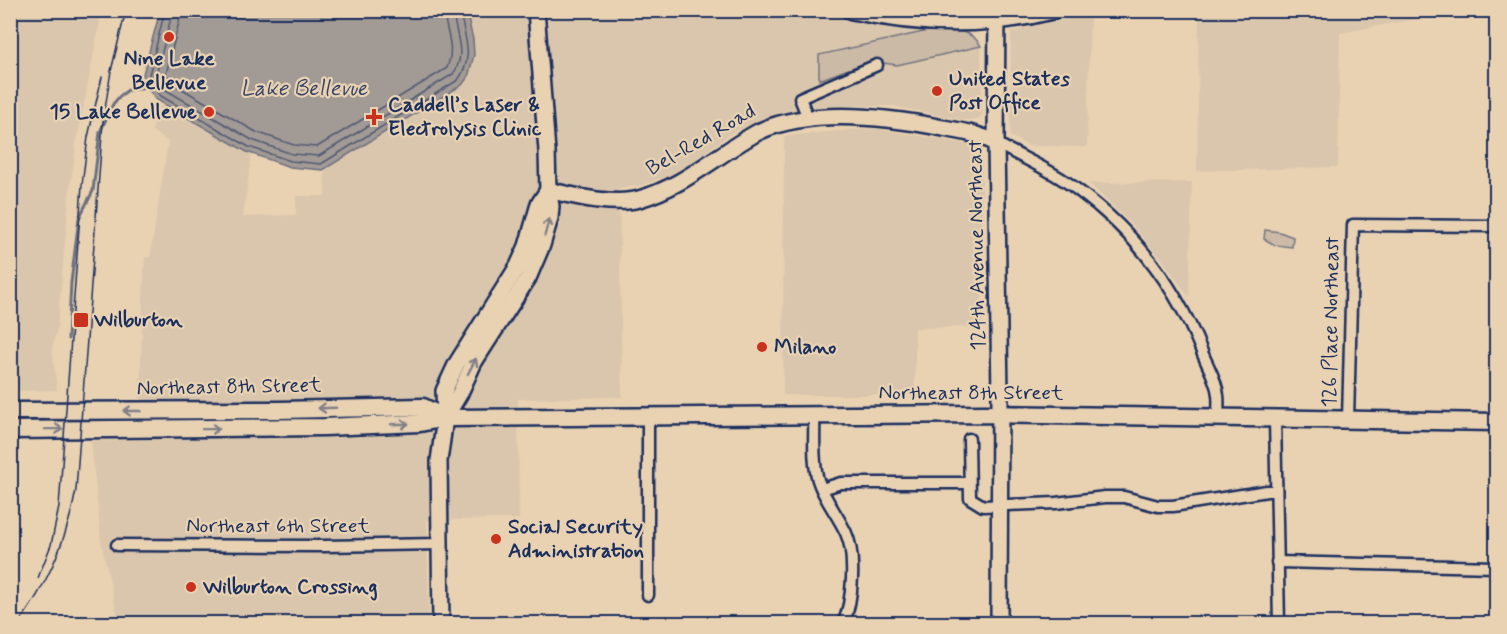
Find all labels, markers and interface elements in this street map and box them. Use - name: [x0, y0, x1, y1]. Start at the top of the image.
- marker: Nine Lake Bellevue: [162, 30, 176, 44]
- place label: Nine Lake Bellevue: [123, 45, 215, 97]
- place label: United States Post Office: [949, 65, 1070, 117]
- water label: Lake Bellevue: [241, 75, 368, 103]
- marker: United States Post Office: [930, 84, 944, 98]
- place label: Caddell’s Laser & Electrolysis Clinic: [388, 91, 542, 143]
- street label: Bel-Red Road: [641, 97, 761, 183]
- place label: 15 Lake Bellevue: [50, 98, 197, 126]
- marker: 15 Lake Bellevue: [202, 105, 216, 119]
- marker: Caddell’s Laser & Electrolysis Clinic: [365, 108, 383, 126]
- street label: 124th Avenue Northeast: [961, 139, 993, 351]
- one-way arrow: [542, 218, 554, 237]
- street label: 126 Place Northeast: [1316, 236, 1346, 408]
- place label: Wilburton: [93, 306, 183, 334]
- marker: Wilburton: [72, 311, 90, 329]
- place label: Milano: [774, 333, 836, 361]
- marker: Milano: [755, 340, 769, 354]
- one-way arrow: [466, 358, 478, 375]
- street label: Northeast 8th Street: [136, 371, 322, 403]
- street label: Northeast 8th Street: [879, 379, 1064, 407]
- one-way arrow: [318, 403, 338, 414]
- one-way arrow: [123, 405, 143, 417]
- one-way arrow: [390, 418, 410, 430]
- one-way arrow: [200, 423, 220, 434]
- one-way arrow: [43, 424, 63, 435]
- street label: Northeast 6th Street: [186, 512, 371, 540]
- place label: Social Security Administration: [508, 513, 644, 565]
- marker: Social Security Administration: [489, 532, 503, 546]
- place label: Wilburton Crossing: [202, 573, 378, 601]
- marker: Wilburton Crossing: [184, 580, 198, 594]

